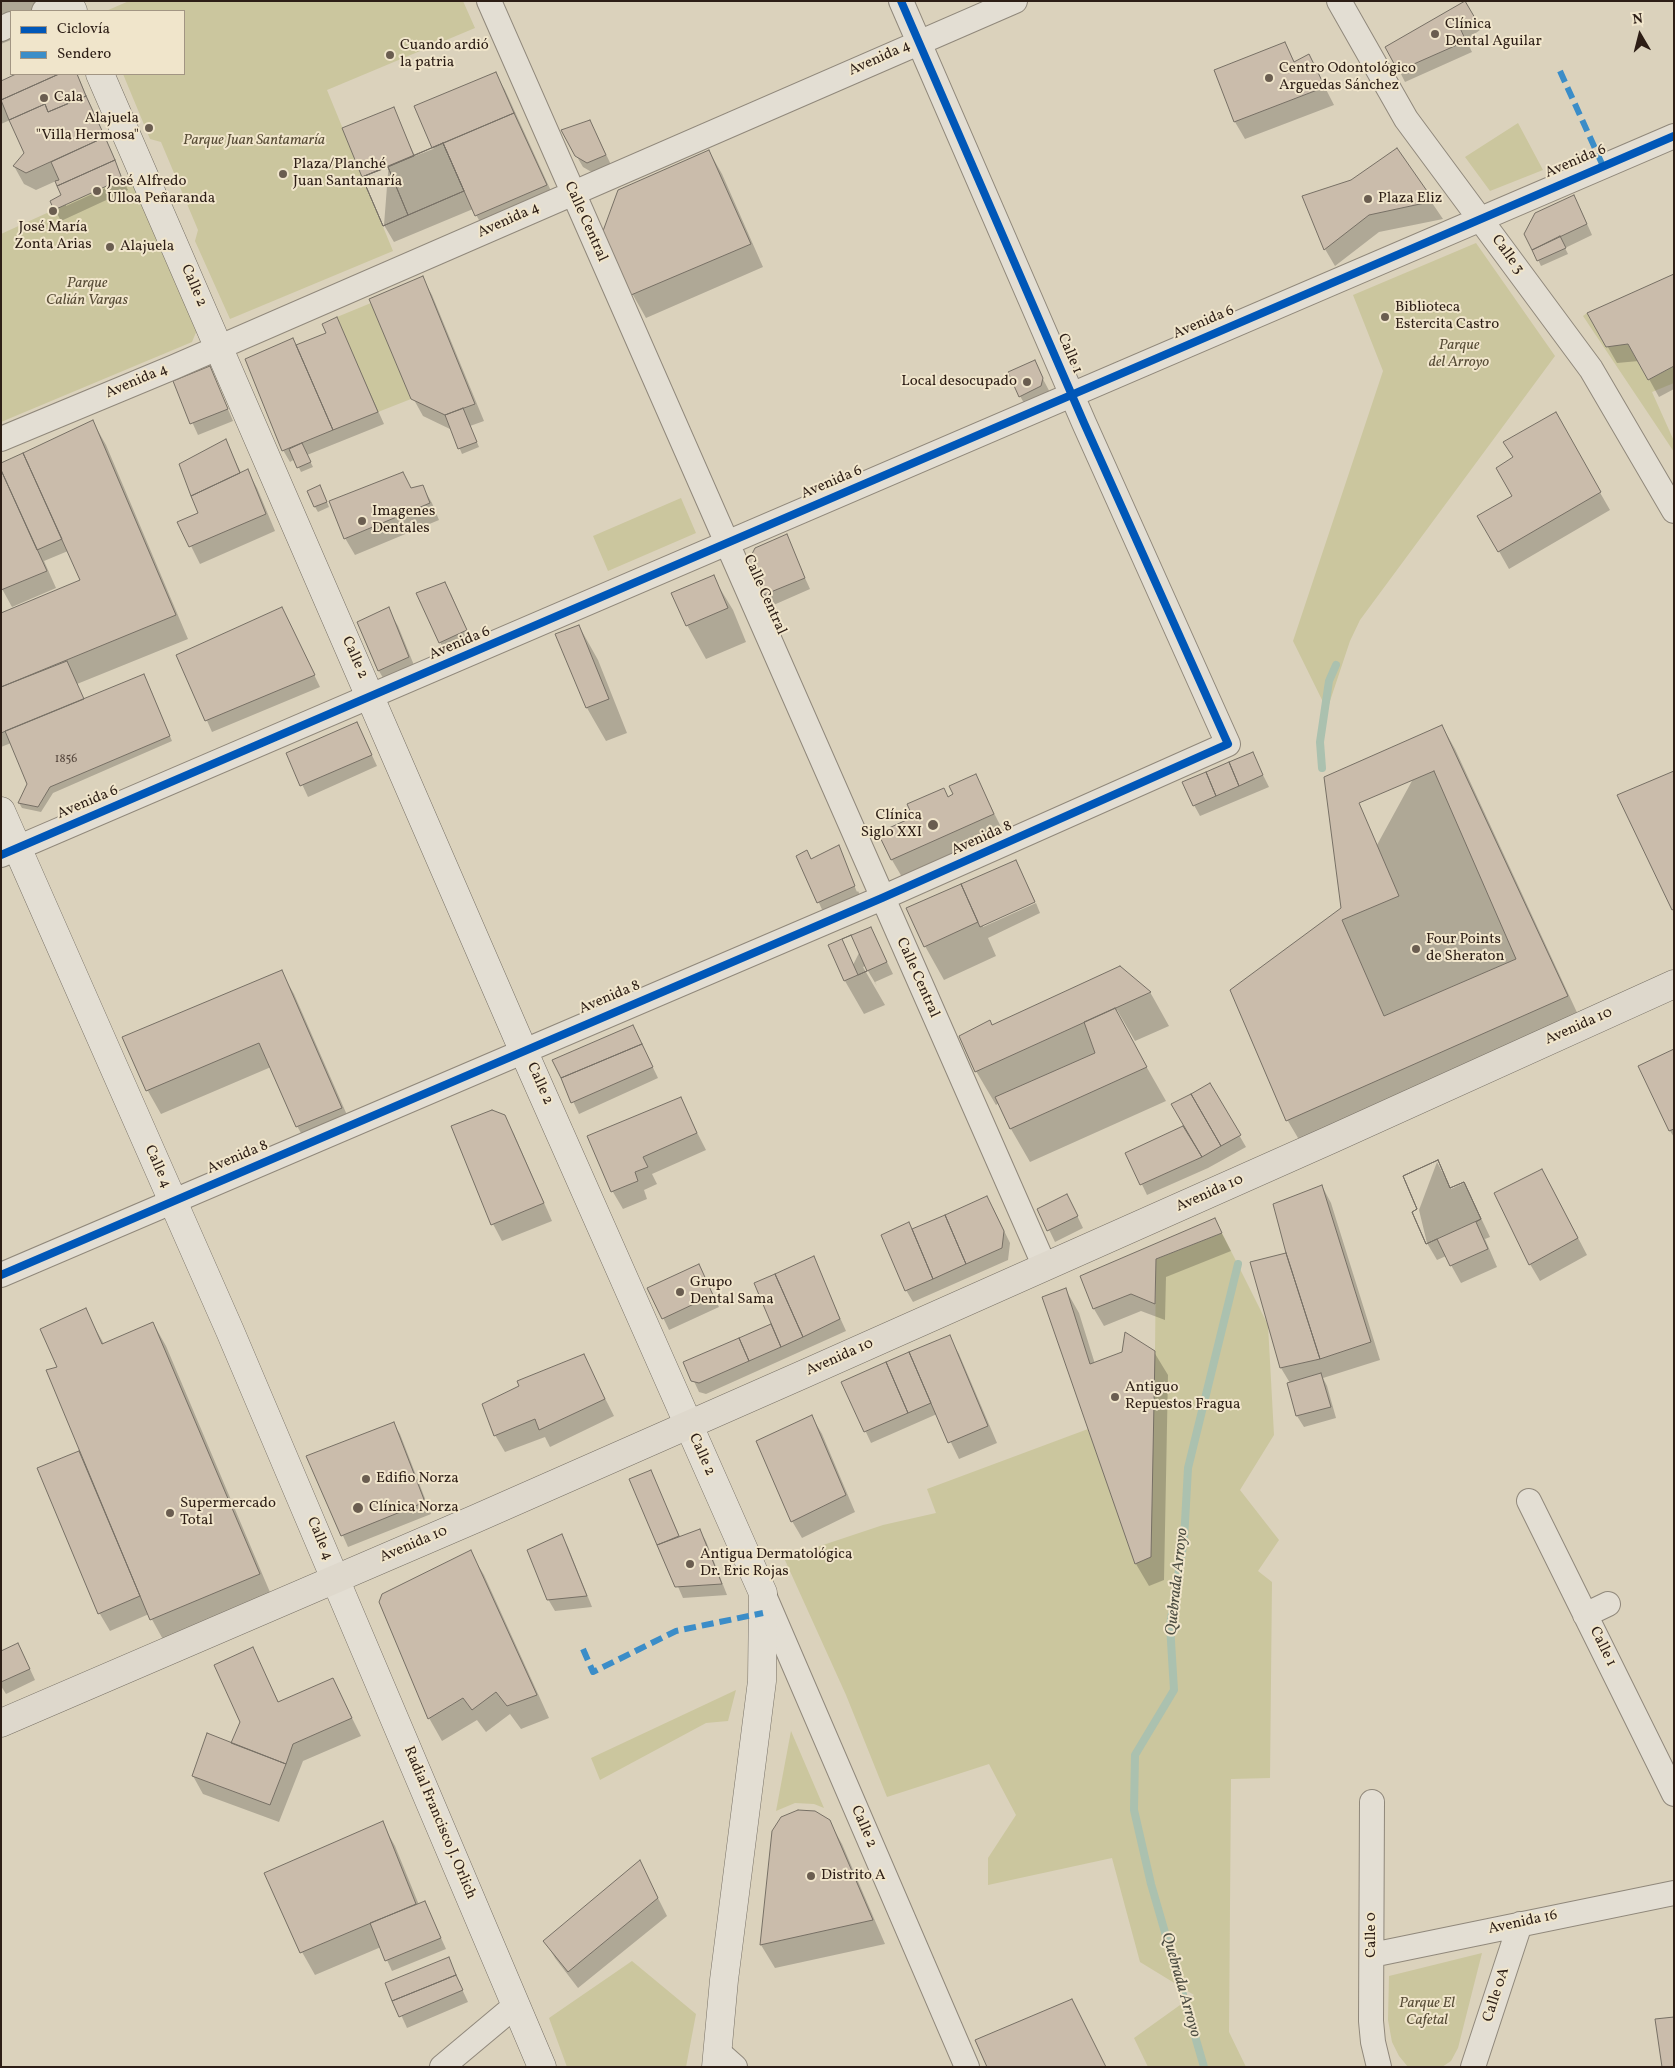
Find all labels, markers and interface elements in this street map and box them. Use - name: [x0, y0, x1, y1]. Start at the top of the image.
- legend: [10, 10, 185, 75]
- north arrow: [1615, 10, 1665, 60]
- text: N: [1631, 10, 1644, 30]
- place label: Clínica Dental Aguilar: [1445, 16, 1542, 51]
- text: Ciclovía: [57, 19, 110, 40]
- marker: Clínica Dental Aguilar: [1429, 28, 1441, 40]
- place label: Cuando ardió la patria: [400, 37, 489, 72]
- street label: Avenida 4: [846, 37, 914, 81]
- text: Sendero: [57, 44, 111, 65]
- marker: Cuando ardió la patria: [384, 49, 396, 61]
- place label: Centro Odontológico Arguedas Sánchez: [1279, 60, 1416, 95]
- marker: Centro Odontológico Arguedas Sánchez: [1263, 72, 1275, 84]
- place label: Cala: [54, 89, 83, 107]
- marker: Cala: [38, 92, 50, 104]
- place label: Alajuela "Villa Hermosa": [36, 110, 139, 145]
- marker: Alajuela "Villa Hermosa": [143, 122, 155, 134]
- park label: Parque Juan Santamaría: [183, 132, 325, 150]
- street label: Avenida 6: [1543, 141, 1609, 183]
- place label: Plaza/Planché Juan Santamaría: [293, 156, 402, 191]
- marker: Plaza/Planché Juan Santamaría: [277, 168, 289, 180]
- place label: José Alfredo Ulloa Peñaranda: [107, 173, 215, 208]
- street label: Calle Central: [559, 179, 611, 265]
- marker: José Alfredo Ulloa Peñaranda: [91, 185, 103, 197]
- place label: Plaza Eliz: [1378, 190, 1442, 208]
- marker: Plaza Eliz: [1362, 193, 1374, 205]
- street label: Avenida 4: [475, 199, 543, 243]
- marker: José María Zonta Arias: [47, 205, 59, 217]
- place label: José María Zonta Arias: [14, 219, 92, 254]
- street label: Calle 3: [1487, 232, 1527, 278]
- place label: Alajuela: [120, 238, 174, 256]
- marker: Alajuela: [104, 241, 116, 253]
- street label: Calle 2: [176, 262, 210, 310]
- park label: Parque Calián Vargas: [46, 275, 128, 310]
- place label: Biblioteca Estercita Castro: [1395, 299, 1499, 334]
- street label: Avenida 6: [1171, 302, 1237, 344]
- marker: Biblioteca Estercita Castro: [1379, 311, 1391, 323]
- street label: Calle 1: [1052, 331, 1086, 377]
- park label: Parque del Arroyo: [1429, 337, 1489, 372]
- street label: Avenida 4: [103, 361, 171, 403]
- place label: Local desocupado: [901, 373, 1017, 391]
- marker: Local desocupado: [1021, 376, 1033, 388]
- street label: Avenida 6: [799, 462, 865, 504]
- place label: Imagenes Dentales: [372, 503, 435, 538]
- marker: Imagenes Dentales: [356, 515, 368, 527]
- street label: Calle Central: [738, 552, 790, 638]
- street label: Avenida 6: [427, 623, 493, 665]
- street label: Calle 2: [337, 634, 371, 682]
- house number: 1856: [55, 753, 77, 767]
- street label: Avenida 6: [55, 782, 121, 824]
- place label: Clínica Siglo XXI: [861, 807, 922, 842]
- marker: Clínica Siglo XXI: [926, 818, 940, 832]
- street label: Avenida 8: [949, 818, 1015, 860]
- place label: Four Points de Sheraton: [1426, 931, 1504, 966]
- street label: Calle Central: [891, 935, 943, 1021]
- marker: Four Points de Sheraton: [1410, 943, 1422, 955]
- street label: Avenida 8: [577, 977, 643, 1019]
- street label: Avenida 10: [1543, 1004, 1615, 1050]
- street label: Calle 2: [522, 1060, 556, 1108]
- street label: Avenida 8: [205, 1137, 271, 1179]
- street label: Calle 4: [140, 1143, 174, 1191]
- street label: Avenida 10: [1174, 1171, 1246, 1217]
- place label: Grupo Dental Sama: [690, 1274, 774, 1309]
- marker: Grupo Dental Sama: [674, 1286, 686, 1298]
- street label: Avenida 10: [804, 1335, 876, 1381]
- place label: Antiguo Repuestos Fragua: [1125, 1379, 1240, 1414]
- marker: Antiguo Repuestos Fragua: [1109, 1391, 1121, 1403]
- street label: Calle 2: [684, 1431, 718, 1479]
- place label: Edifio Norza: [376, 1470, 459, 1488]
- marker: Edifio Norza: [360, 1473, 372, 1485]
- place label: Supermercado Total: [180, 1495, 276, 1530]
- place label: Clínica Norza: [369, 1499, 459, 1517]
- marker: Clínica Norza: [351, 1501, 365, 1515]
- marker: Supermercado Total: [164, 1507, 176, 1519]
- street label: Calle 4: [302, 1515, 336, 1563]
- street label: Avenida 10: [377, 1523, 451, 1567]
- water label: Quebrada Arroyo: [1163, 1527, 1193, 1637]
- place label: Antigua Dermatológica Dr. Eric Rojas: [700, 1546, 853, 1581]
- marker: Antigua Dermatológica Dr. Eric Rojas: [684, 1558, 696, 1570]
- street label: Calle 1: [1585, 1624, 1619, 1670]
- street label: Radial Francisco J. Orlich: [399, 1744, 479, 1902]
- street label: Calle 2: [846, 1803, 880, 1851]
- place label: Distrito A: [821, 1867, 886, 1885]
- marker: Distrito A: [805, 1870, 817, 1882]
- street label: Avenida 16: [1487, 1907, 1559, 1939]
- street label: Calle 0: [1363, 1912, 1381, 1958]
- water label: Quebrada Arroyo: [1156, 1930, 1204, 2040]
- street label: Calle 0A: [1480, 1966, 1514, 2024]
- park label: Parque El Cafetal: [1399, 1995, 1455, 2030]

